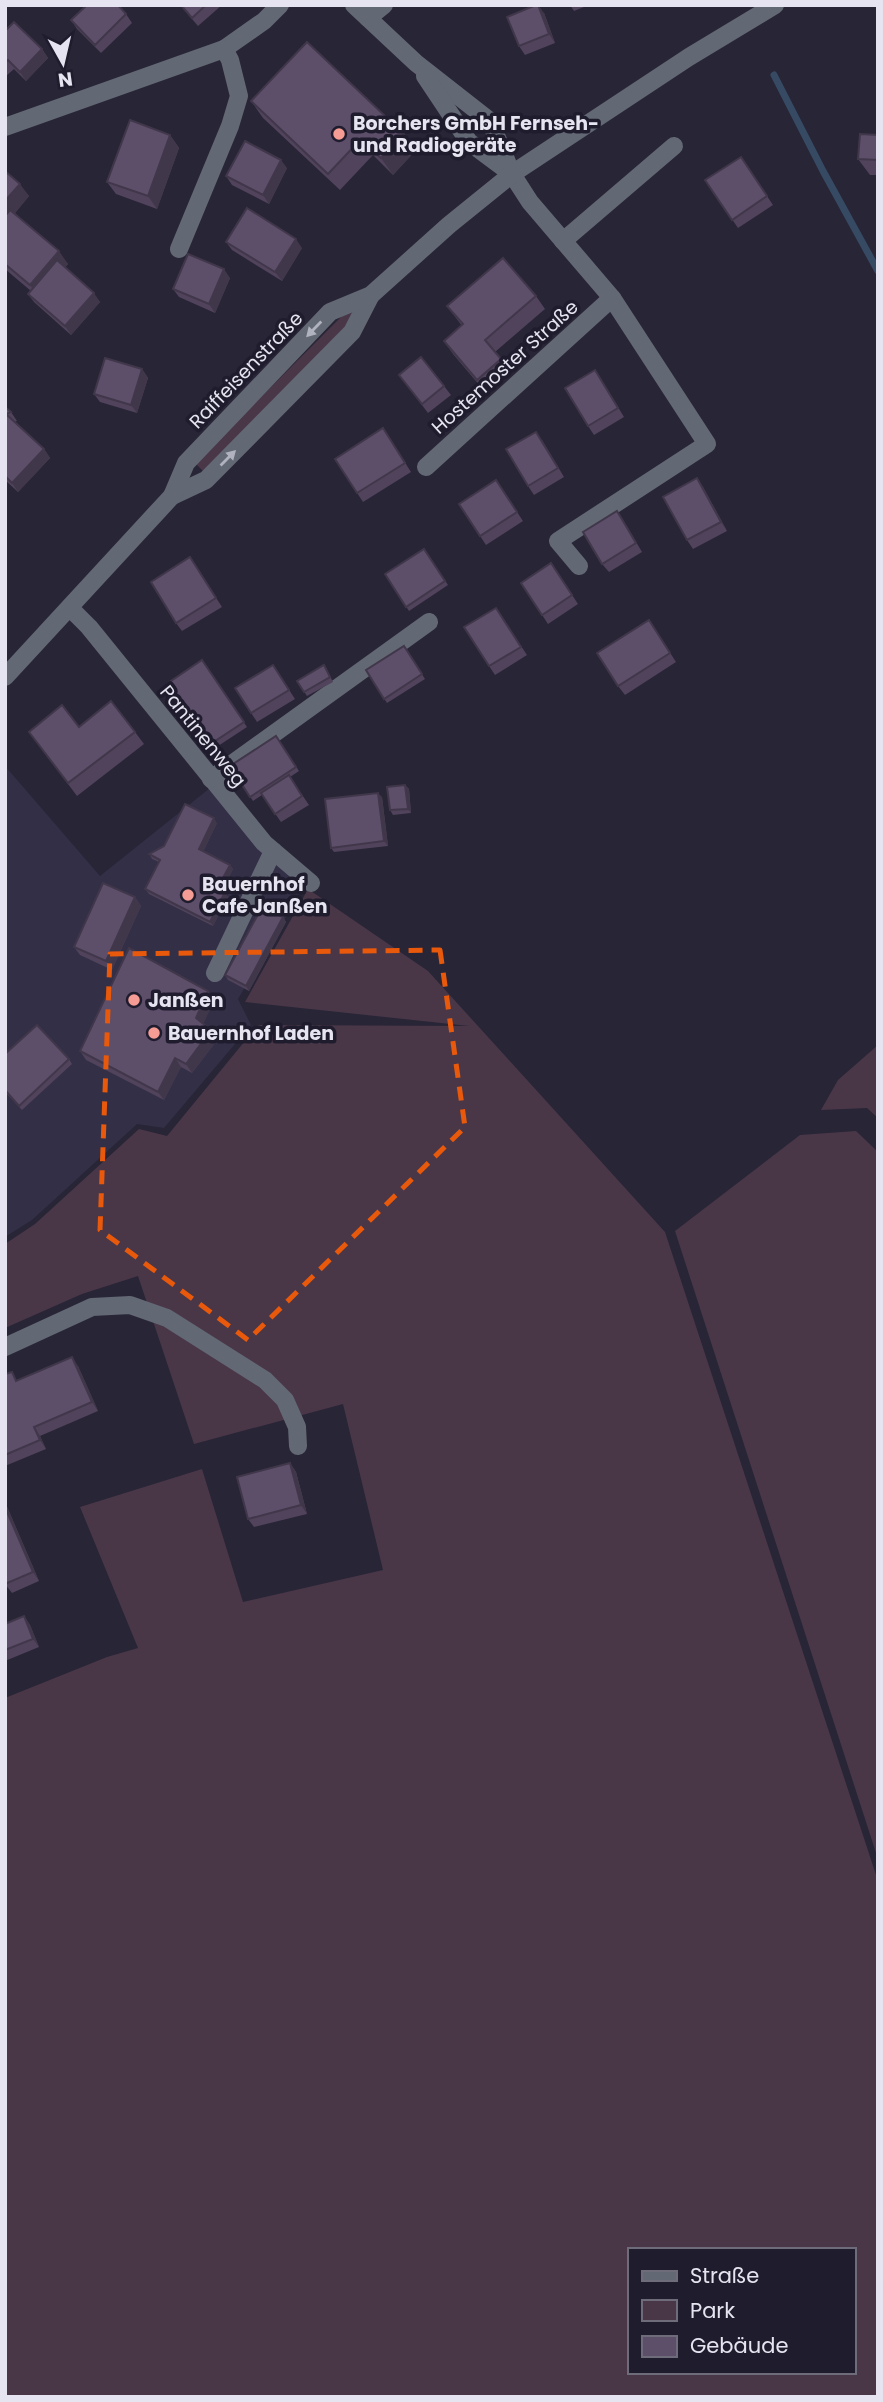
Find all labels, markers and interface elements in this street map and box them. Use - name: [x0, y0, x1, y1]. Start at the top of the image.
- north arrow: [28, 28, 98, 98]
- text: N: [56, 65, 74, 94]
- place label: Borchers GmbH Fernseh- und Radiogeräte: [353, 110, 599, 159]
- marker: Borchers GmbH Fernseh- und Radiogeräte: [331, 126, 347, 142]
- street label: Hostemoster Straße: [426, 294, 584, 440]
- street label: Raiffeisenstraße: [183, 305, 309, 435]
- one-way arrow: [305, 321, 322, 338]
- one-way arrow: [219, 450, 235, 467]
- street label: Pantinenweg: [154, 679, 252, 793]
- place label: Bauernhof Cafe Janßen: [202, 871, 328, 920]
- marker: Bauernhof Cafe Janßen: [180, 887, 196, 903]
- place label: Janßen: [148, 987, 224, 1014]
- marker: Janßen: [126, 992, 142, 1008]
- place label: Bauernhof Laden: [168, 1020, 334, 1047]
- marker: Bauernhof Laden: [146, 1025, 162, 1041]
- legend: [628, 2248, 855, 2374]
- text: Straße: [690, 2261, 759, 2290]
- text: Park: [690, 2296, 735, 2325]
- text: Gebäude: [690, 2331, 788, 2360]

